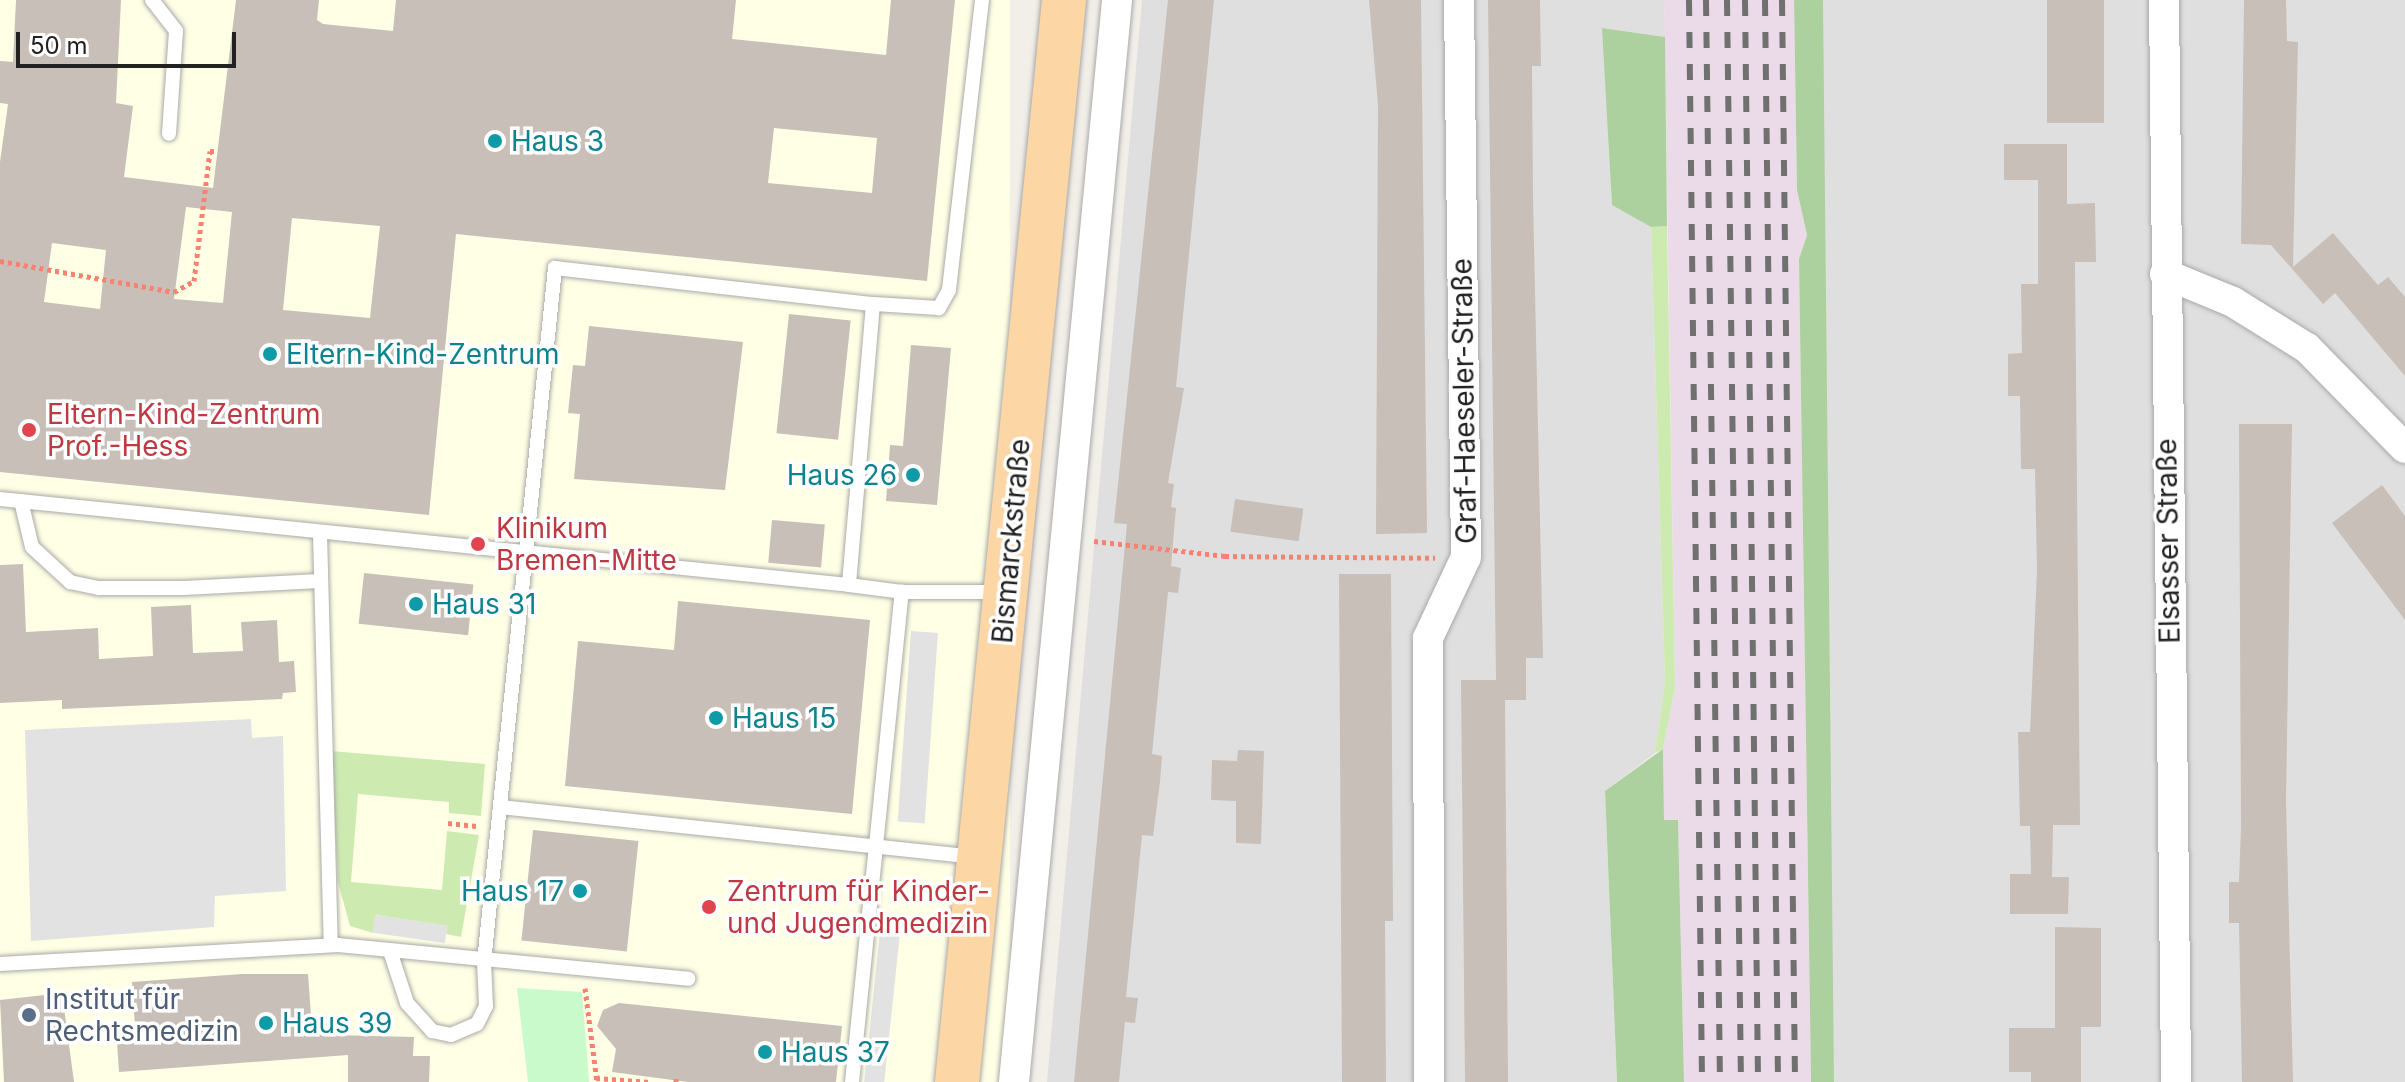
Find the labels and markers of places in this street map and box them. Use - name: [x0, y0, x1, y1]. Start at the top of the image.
- place label: Haus 3: [511, 124, 604, 158]
- marker: Haus 3: [486, 132, 504, 150]
- place label: Eltern-Kind-Zentrum: [286, 337, 559, 371]
- marker: Eltern-Kind-Zentrum: [261, 345, 279, 363]
- place label: Eltern-Kind-Zentrum Prof.-Hess: [47, 397, 320, 463]
- marker: Eltern-Kind-Zentrum Prof.-Hess: [18, 419, 40, 441]
- place label: Haus 26: [787, 458, 897, 492]
- marker: Haus 26: [904, 466, 922, 484]
- place label: Klinikum Bremen-Mitte: [496, 511, 677, 577]
- marker: Klinikum Bremen-Mitte: [467, 533, 489, 555]
- place label: Haus 31: [432, 587, 536, 621]
- marker: Haus 31: [407, 595, 425, 613]
- place label: Haus 15: [732, 701, 836, 735]
- marker: Haus 15: [707, 709, 725, 727]
- place label: Haus 17: [461, 874, 564, 908]
- place label: Zentrum für Kinder- und Jugendmedizin: [727, 874, 990, 940]
- marker: Haus 17: [571, 882, 589, 900]
- marker: Zentrum für Kinder- und Jugendmedizin: [698, 896, 720, 918]
- place label: Institut für Rechtsmedizin: [45, 982, 239, 1048]
- marker: Institut für Rechtsmedizin: [20, 1006, 38, 1024]
- place label: Haus 39: [282, 1006, 392, 1040]
- marker: Haus 39: [257, 1014, 275, 1032]
- place label: Haus 37: [781, 1035, 890, 1069]
- marker: Haus 37: [756, 1043, 774, 1061]

